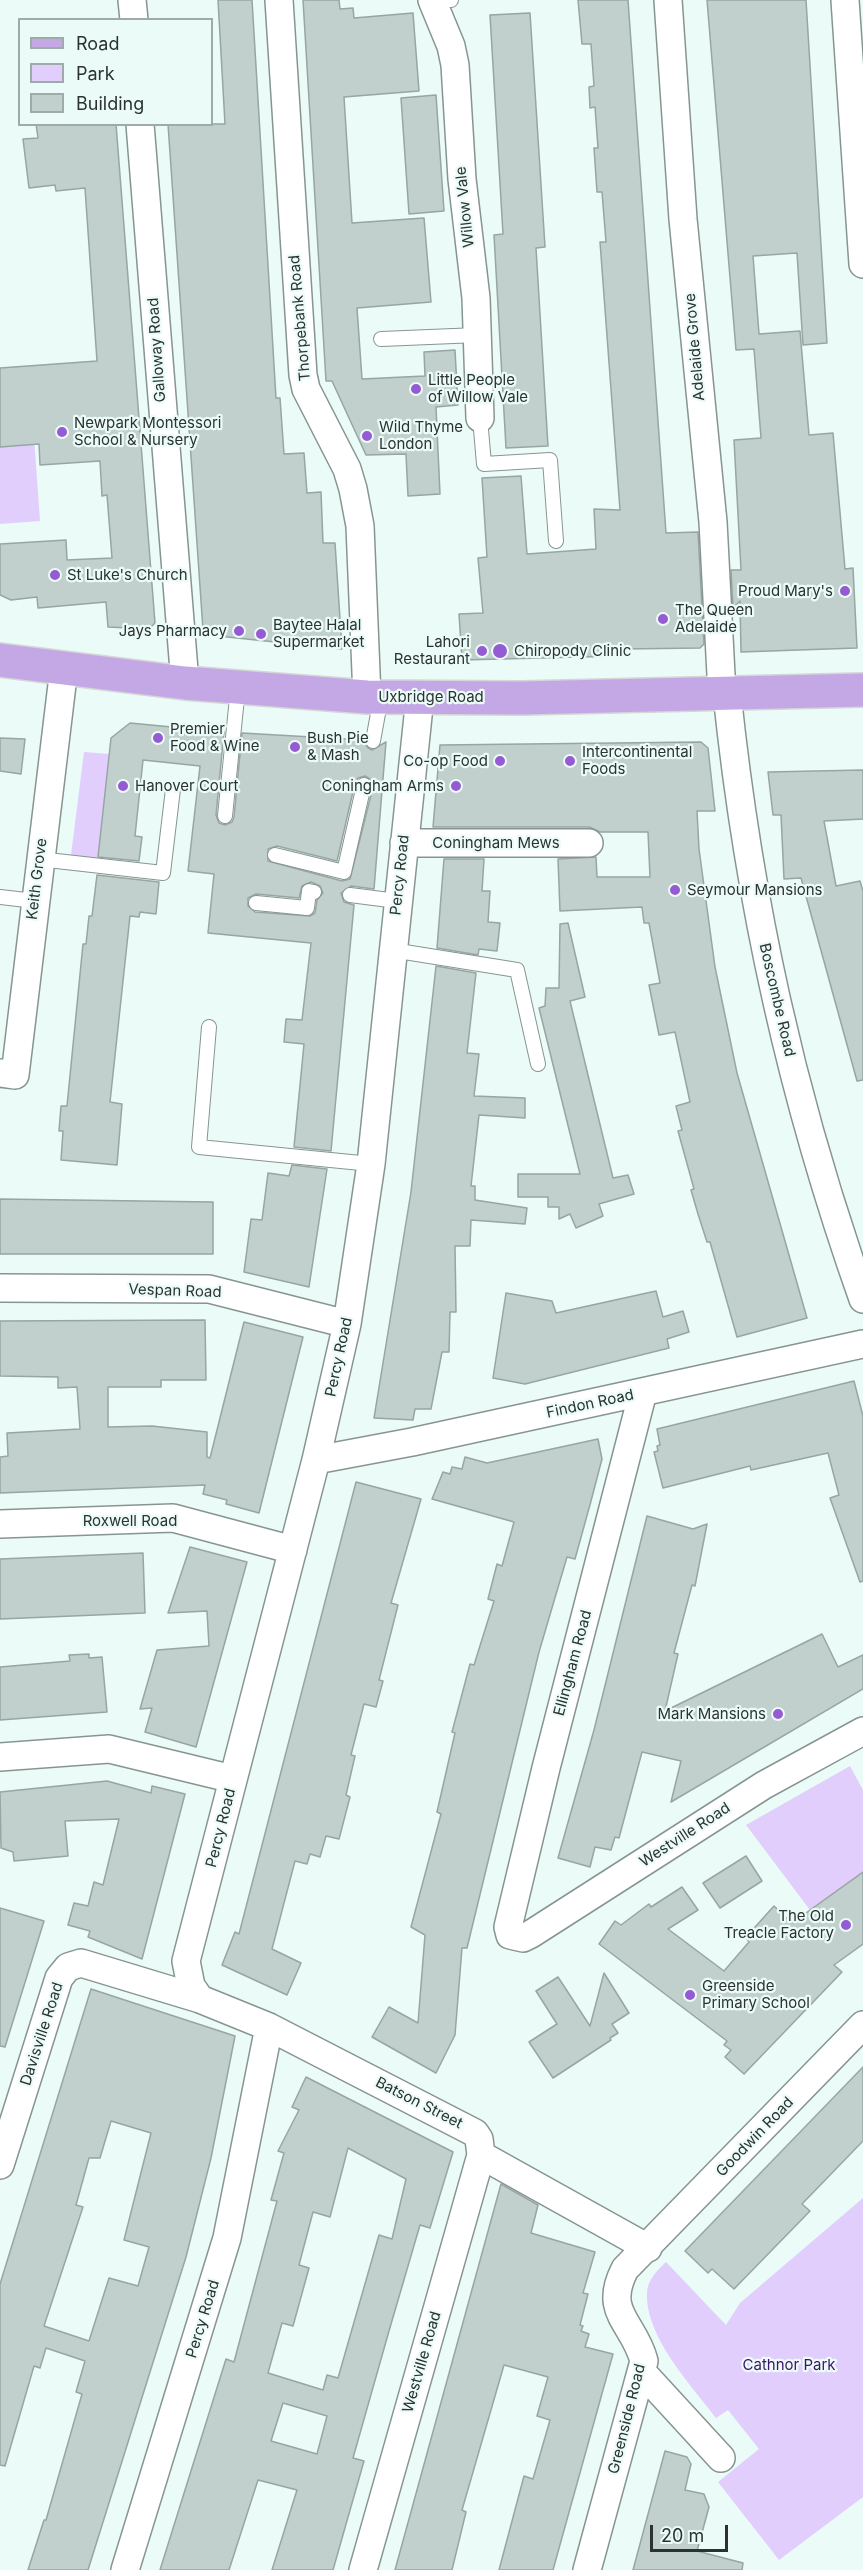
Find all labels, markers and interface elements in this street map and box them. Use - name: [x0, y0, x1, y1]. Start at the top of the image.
- legend: [18, 18, 213, 126]
- text: Road: [76, 33, 119, 54]
- text: Park: [76, 63, 115, 84]
- text: Building: [76, 93, 144, 114]
- street label: Willow Vale: [452, 166, 478, 248]
- street label: Thorpebank Road: [286, 254, 314, 382]
- street label: Adelaide Grove: [681, 292, 709, 402]
- street label: Galloway Road: [144, 297, 170, 403]
- place label: Little People of Willow Vale: [428, 371, 528, 406]
- marker: Little People of Willow Vale: [409, 382, 423, 396]
- place label: Newpark Montessori School & Nursery: [74, 414, 221, 449]
- place label: Wild Thyme London: [379, 418, 463, 453]
- marker: Newpark Montessori School & Nursery: [55, 425, 69, 439]
- marker: Wild Thyme London: [360, 429, 374, 443]
- place label: St Luke's Church: [67, 566, 188, 584]
- marker: St Luke's Church: [48, 568, 62, 582]
- place label: Proud Mary's: [738, 582, 833, 600]
- marker: Proud Mary's: [838, 584, 852, 598]
- place label: The Queen Adelaide: [675, 601, 753, 636]
- marker: The Queen Adelaide: [656, 612, 670, 626]
- place label: Baytee Halal Supermarket: [273, 616, 364, 651]
- place label: Jays Pharmacy: [119, 622, 227, 640]
- marker: Jays Pharmacy: [232, 624, 246, 638]
- marker: Baytee Halal Supermarket: [254, 627, 268, 641]
- place label: Lahori Restaurant: [394, 633, 470, 668]
- marker: Chiropody Clinic: [491, 642, 509, 660]
- place label: Chiropody Clinic: [514, 642, 631, 660]
- marker: Lahori Restaurant: [475, 644, 489, 658]
- street label: Uxbridge Road: [378, 688, 484, 706]
- place label: Premier Food & Wine: [170, 720, 260, 755]
- place label: Bush Pie & Mash: [307, 729, 369, 764]
- marker: Premier Food & Wine: [151, 731, 165, 745]
- marker: Bush Pie & Mash: [288, 740, 302, 754]
- place label: Intercontinental Foods: [582, 743, 692, 778]
- place label: Co-op Food: [403, 752, 488, 770]
- marker: Co-op Food: [493, 754, 507, 768]
- marker: Intercontinental Foods: [563, 754, 577, 768]
- place label: Hanover Court: [135, 777, 238, 795]
- place label: Coningham Arms: [322, 777, 444, 795]
- marker: Hanover Court: [116, 779, 130, 793]
- marker: Coningham Arms: [449, 779, 463, 793]
- street label: Percy Road: [387, 834, 413, 916]
- street label: Coningham Mews: [432, 834, 560, 852]
- street label: Keith Grove: [23, 837, 51, 921]
- place label: Seymour Mansions: [687, 881, 823, 899]
- marker: Seymour Mansions: [668, 883, 682, 897]
- street label: Boscombe Road: [755, 942, 799, 1058]
- street label: Vespan Road: [128, 1280, 222, 1302]
- street label: Percy Road: [322, 1316, 356, 1398]
- street label: Findon Road: [545, 1386, 635, 1422]
- street label: Roxwell Road: [83, 1512, 177, 1530]
- street label: Ellingham Road: [550, 1608, 596, 1718]
- place label: Mark Mansions: [658, 1705, 766, 1723]
- marker: Mark Mansions: [771, 1707, 785, 1721]
- street label: Percy Road: [202, 1787, 240, 1869]
- street label: Westville Road: [636, 1799, 734, 1871]
- place label: The Old Treacle Factory: [724, 1907, 834, 1942]
- marker: The Old Treacle Factory: [839, 1918, 853, 1932]
- place label: Greenside Primary School: [702, 1977, 810, 2012]
- street label: Davisville Road: [17, 1980, 67, 2088]
- marker: Greenside Primary School: [683, 1988, 697, 2002]
- street label: Batson Street: [372, 2073, 466, 2133]
- street label: Goodwin Road: [713, 2094, 797, 2180]
- street label: Percy Road: [183, 2278, 223, 2360]
- street label: Westville Road: [399, 2309, 445, 2415]
- park label: Cathnor Park: [743, 2356, 835, 2374]
- street label: Greenside Road: [605, 2362, 649, 2476]
- scale bar: [653, 2513, 731, 2551]
- text: 20 m: [661, 2525, 704, 2546]

